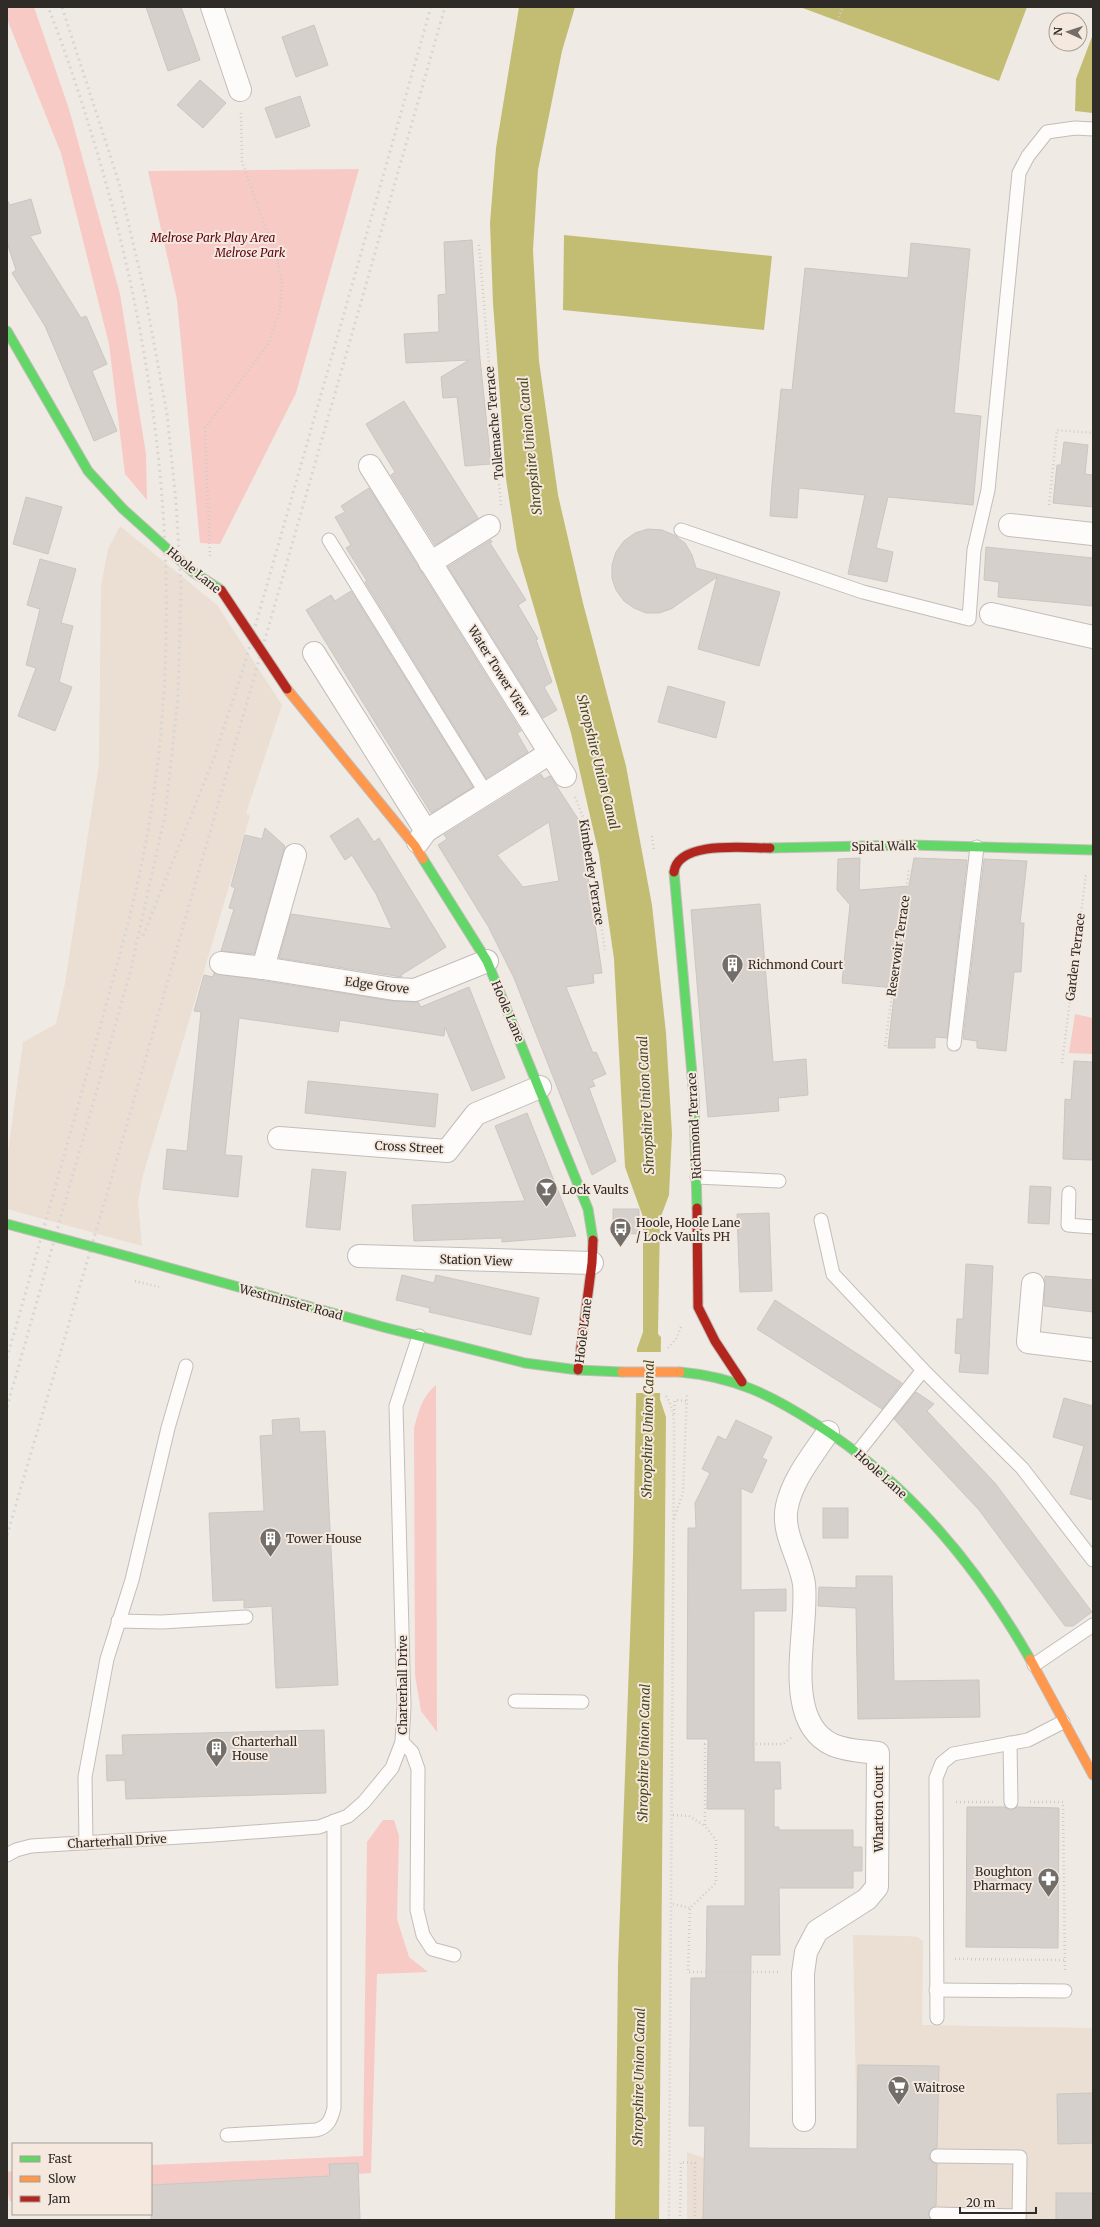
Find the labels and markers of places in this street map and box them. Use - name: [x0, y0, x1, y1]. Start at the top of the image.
- building icon: Richmond Court: [719, 951, 745, 984]
- place label: Richmond Court: [748, 957, 843, 972]
- bar icon: Lock Vaults: [533, 1176, 559, 1209]
- place label: Lock Vaults: [562, 1182, 629, 1197]
- place label: Hoole, Hoole Lane / Lock Vaults PH: [636, 1215, 740, 1244]
- bus stop icon: Hoole, Hoole Lane / Lock Vaults PH: [608, 1216, 634, 1249]
- building icon: Tower House: [258, 1525, 284, 1558]
- place label: Tower House: [286, 1531, 362, 1546]
- place label: Charterhall House: [232, 1734, 298, 1763]
- building icon: Charterhall House: [203, 1735, 229, 1768]
- place label: Boughton Pharmacy: [973, 1864, 1032, 1893]
- pharmacy icon: Boughton Pharmacy: [1035, 1865, 1061, 1898]
- supermarket icon: Waitrose: [885, 2074, 911, 2107]
- place label: Waitrose: [913, 2080, 965, 2095]

